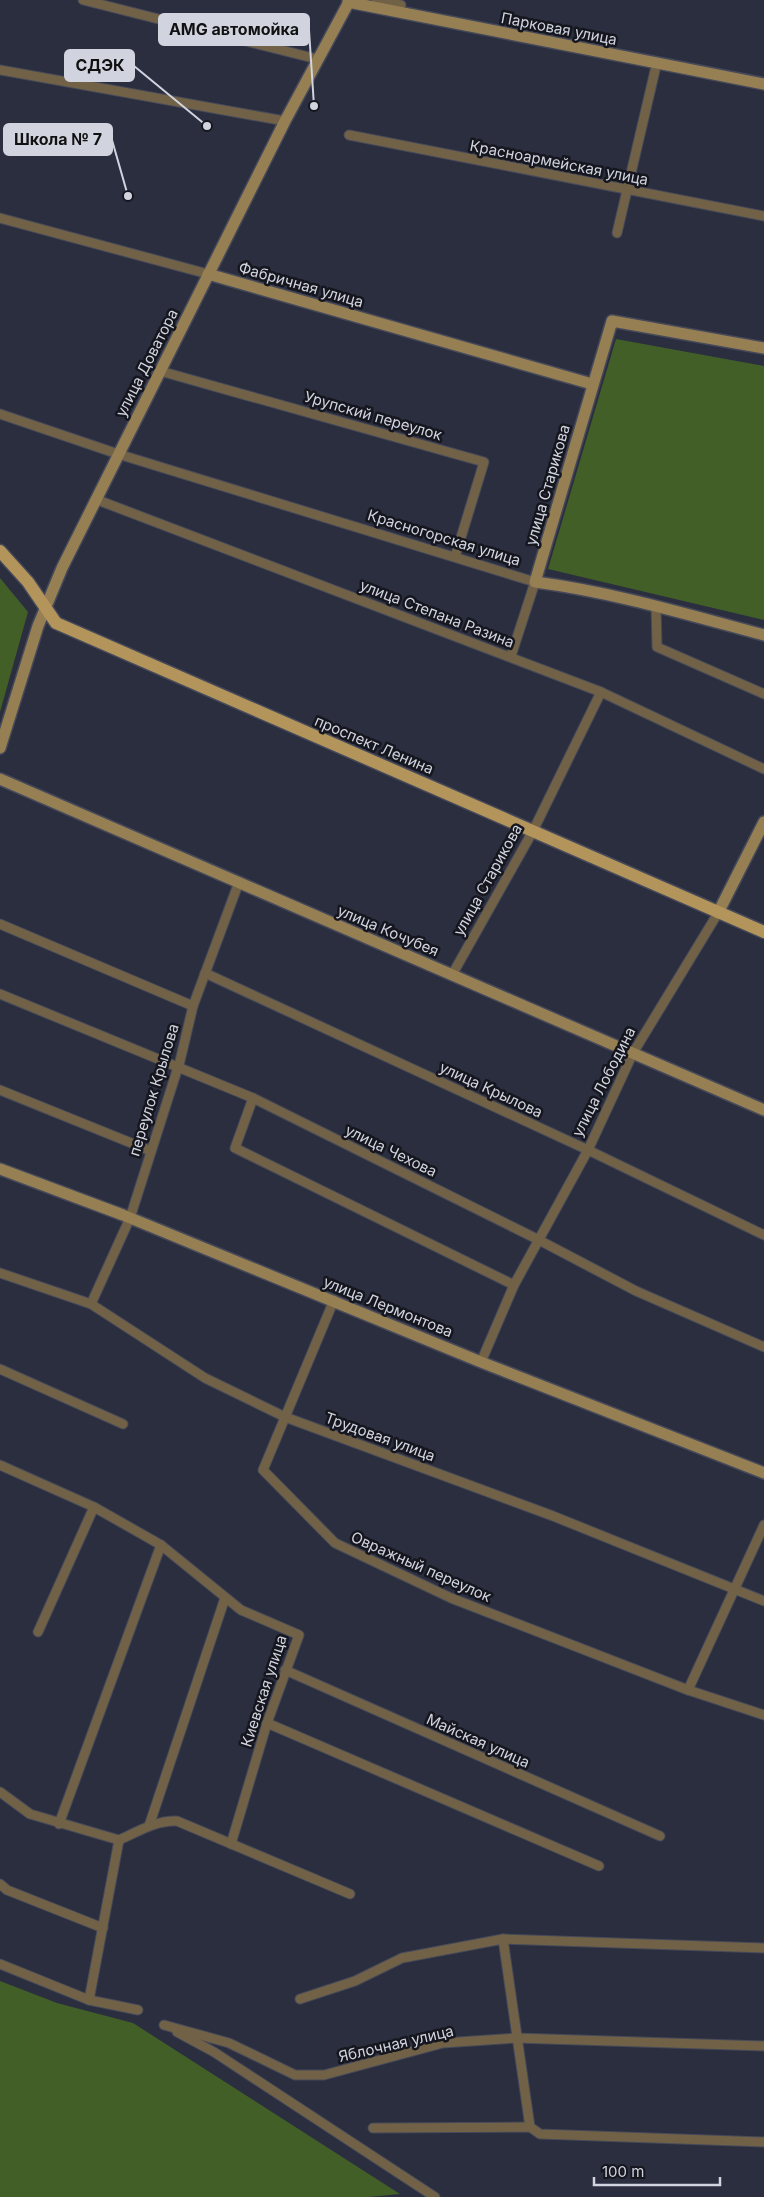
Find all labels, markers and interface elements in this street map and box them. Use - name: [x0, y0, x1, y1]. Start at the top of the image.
- street label: Парковая улица: [500, 8, 619, 49]
- callout: AMG автомойка: [159, 14, 309, 45]
- text: AMG автомойка: [169, 19, 299, 39]
- callout: СДЭК: [65, 50, 134, 81]
- text: СДЭК: [75, 55, 125, 75]
- callout: Школа № 7: [4, 124, 112, 155]
- text: Школа № 7: [14, 129, 102, 149]
- street label: Красноармейская улица: [468, 136, 650, 189]
- street label: Фабричная улица: [237, 258, 366, 311]
- street label: улица Доватора: [111, 306, 182, 420]
- street label: Урупский переулок: [302, 387, 444, 444]
- street label: улица Старикова: [521, 422, 574, 548]
- street label: Красногорская улица: [365, 505, 523, 570]
- street label: улица Степана Разина: [357, 575, 517, 652]
- street label: проспект Ленина: [312, 711, 437, 778]
- street label: улица Старикова: [449, 821, 526, 939]
- street label: улица Кочубея: [335, 901, 442, 960]
- street label: переулок Крылова: [124, 1021, 183, 1158]
- street label: улица Лободина: [568, 1024, 639, 1140]
- street label: улица Крылова: [437, 1057, 546, 1122]
- street label: улица Чехова: [342, 1120, 440, 1181]
- street label: улица Лермонтова: [321, 1272, 456, 1341]
- street label: Трудовая улица: [322, 1408, 438, 1465]
- street label: Овражный переулок: [348, 1527, 494, 1606]
- street label: Киевская улица: [236, 1633, 291, 1749]
- street label: Майская улица: [424, 1709, 533, 1772]
- street label: Яблочная улица: [337, 2021, 455, 2066]
- scale bar: [594, 2154, 720, 2186]
- text: 100 m: [602, 2162, 644, 2181]

